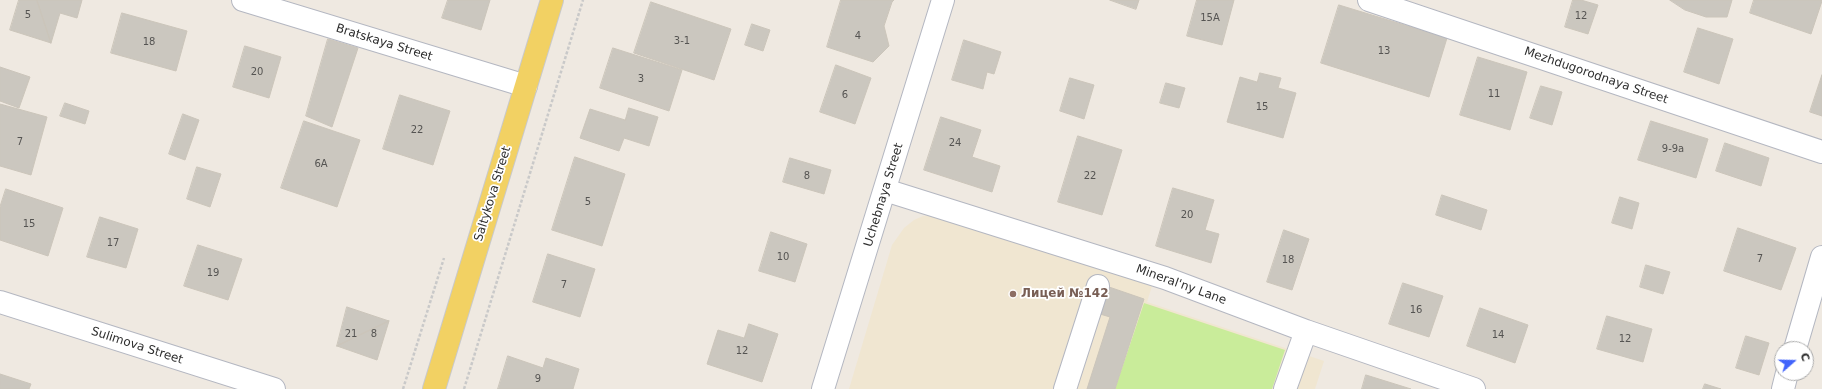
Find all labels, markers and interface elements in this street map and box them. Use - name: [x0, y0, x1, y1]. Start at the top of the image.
- house number: 5: [25, 9, 31, 21]
- house number: 12: [1575, 10, 1587, 22]
- house number: 15А: [1200, 12, 1220, 24]
- street label: Bratskaya Street: [334, 21, 434, 65]
- house number: 4: [855, 30, 861, 42]
- house number: 3-1: [674, 35, 690, 47]
- house number: 18: [143, 36, 155, 48]
- house number: 13: [1378, 45, 1390, 57]
- street label: Mezhdugorodnaya Street: [1522, 45, 1670, 107]
- house number: 20: [251, 66, 263, 78]
- house number: 3: [638, 73, 644, 85]
- house number: 11: [1488, 88, 1500, 100]
- house number: 6: [842, 89, 848, 101]
- house number: 15: [1256, 101, 1268, 113]
- house number: 22: [411, 124, 423, 136]
- house number: 7: [17, 136, 23, 148]
- house number: 24: [949, 137, 961, 149]
- street label: Uchebnaya Street: [861, 141, 907, 249]
- house number: 9-9а: [1662, 143, 1684, 155]
- street label: Saltykova Street: [472, 145, 514, 243]
- house number: 6А: [314, 158, 328, 170]
- house number: 8: [804, 170, 810, 182]
- house number: 22: [1084, 170, 1096, 182]
- house number: 5: [585, 196, 591, 208]
- house number: 20: [1181, 209, 1193, 221]
- house number: 15: [23, 218, 35, 230]
- house number: 17: [107, 237, 119, 249]
- house number: 10: [777, 251, 789, 263]
- house number: 7: [1757, 253, 1763, 265]
- house number: 18: [1282, 254, 1294, 266]
- street label: Mineral'ny Lane: [1134, 262, 1228, 308]
- house number: 19: [207, 267, 219, 279]
- house number: 7: [561, 279, 567, 291]
- place label: Лицей №142: [1021, 287, 1108, 301]
- marker: Лицей №142: [1008, 289, 1018, 299]
- house number: 16: [1410, 304, 1422, 316]
- street label: Sulimova Street: [89, 324, 185, 368]
- house number: 21: [345, 328, 357, 340]
- house number: 8: [371, 328, 377, 340]
- house number: 14: [1492, 329, 1504, 341]
- house number: 12: [1619, 333, 1631, 345]
- north arrow: [1774, 341, 1814, 381]
- house number: 12: [736, 345, 748, 357]
- text: С: [1797, 351, 1812, 363]
- house number: 9: [535, 373, 541, 385]

